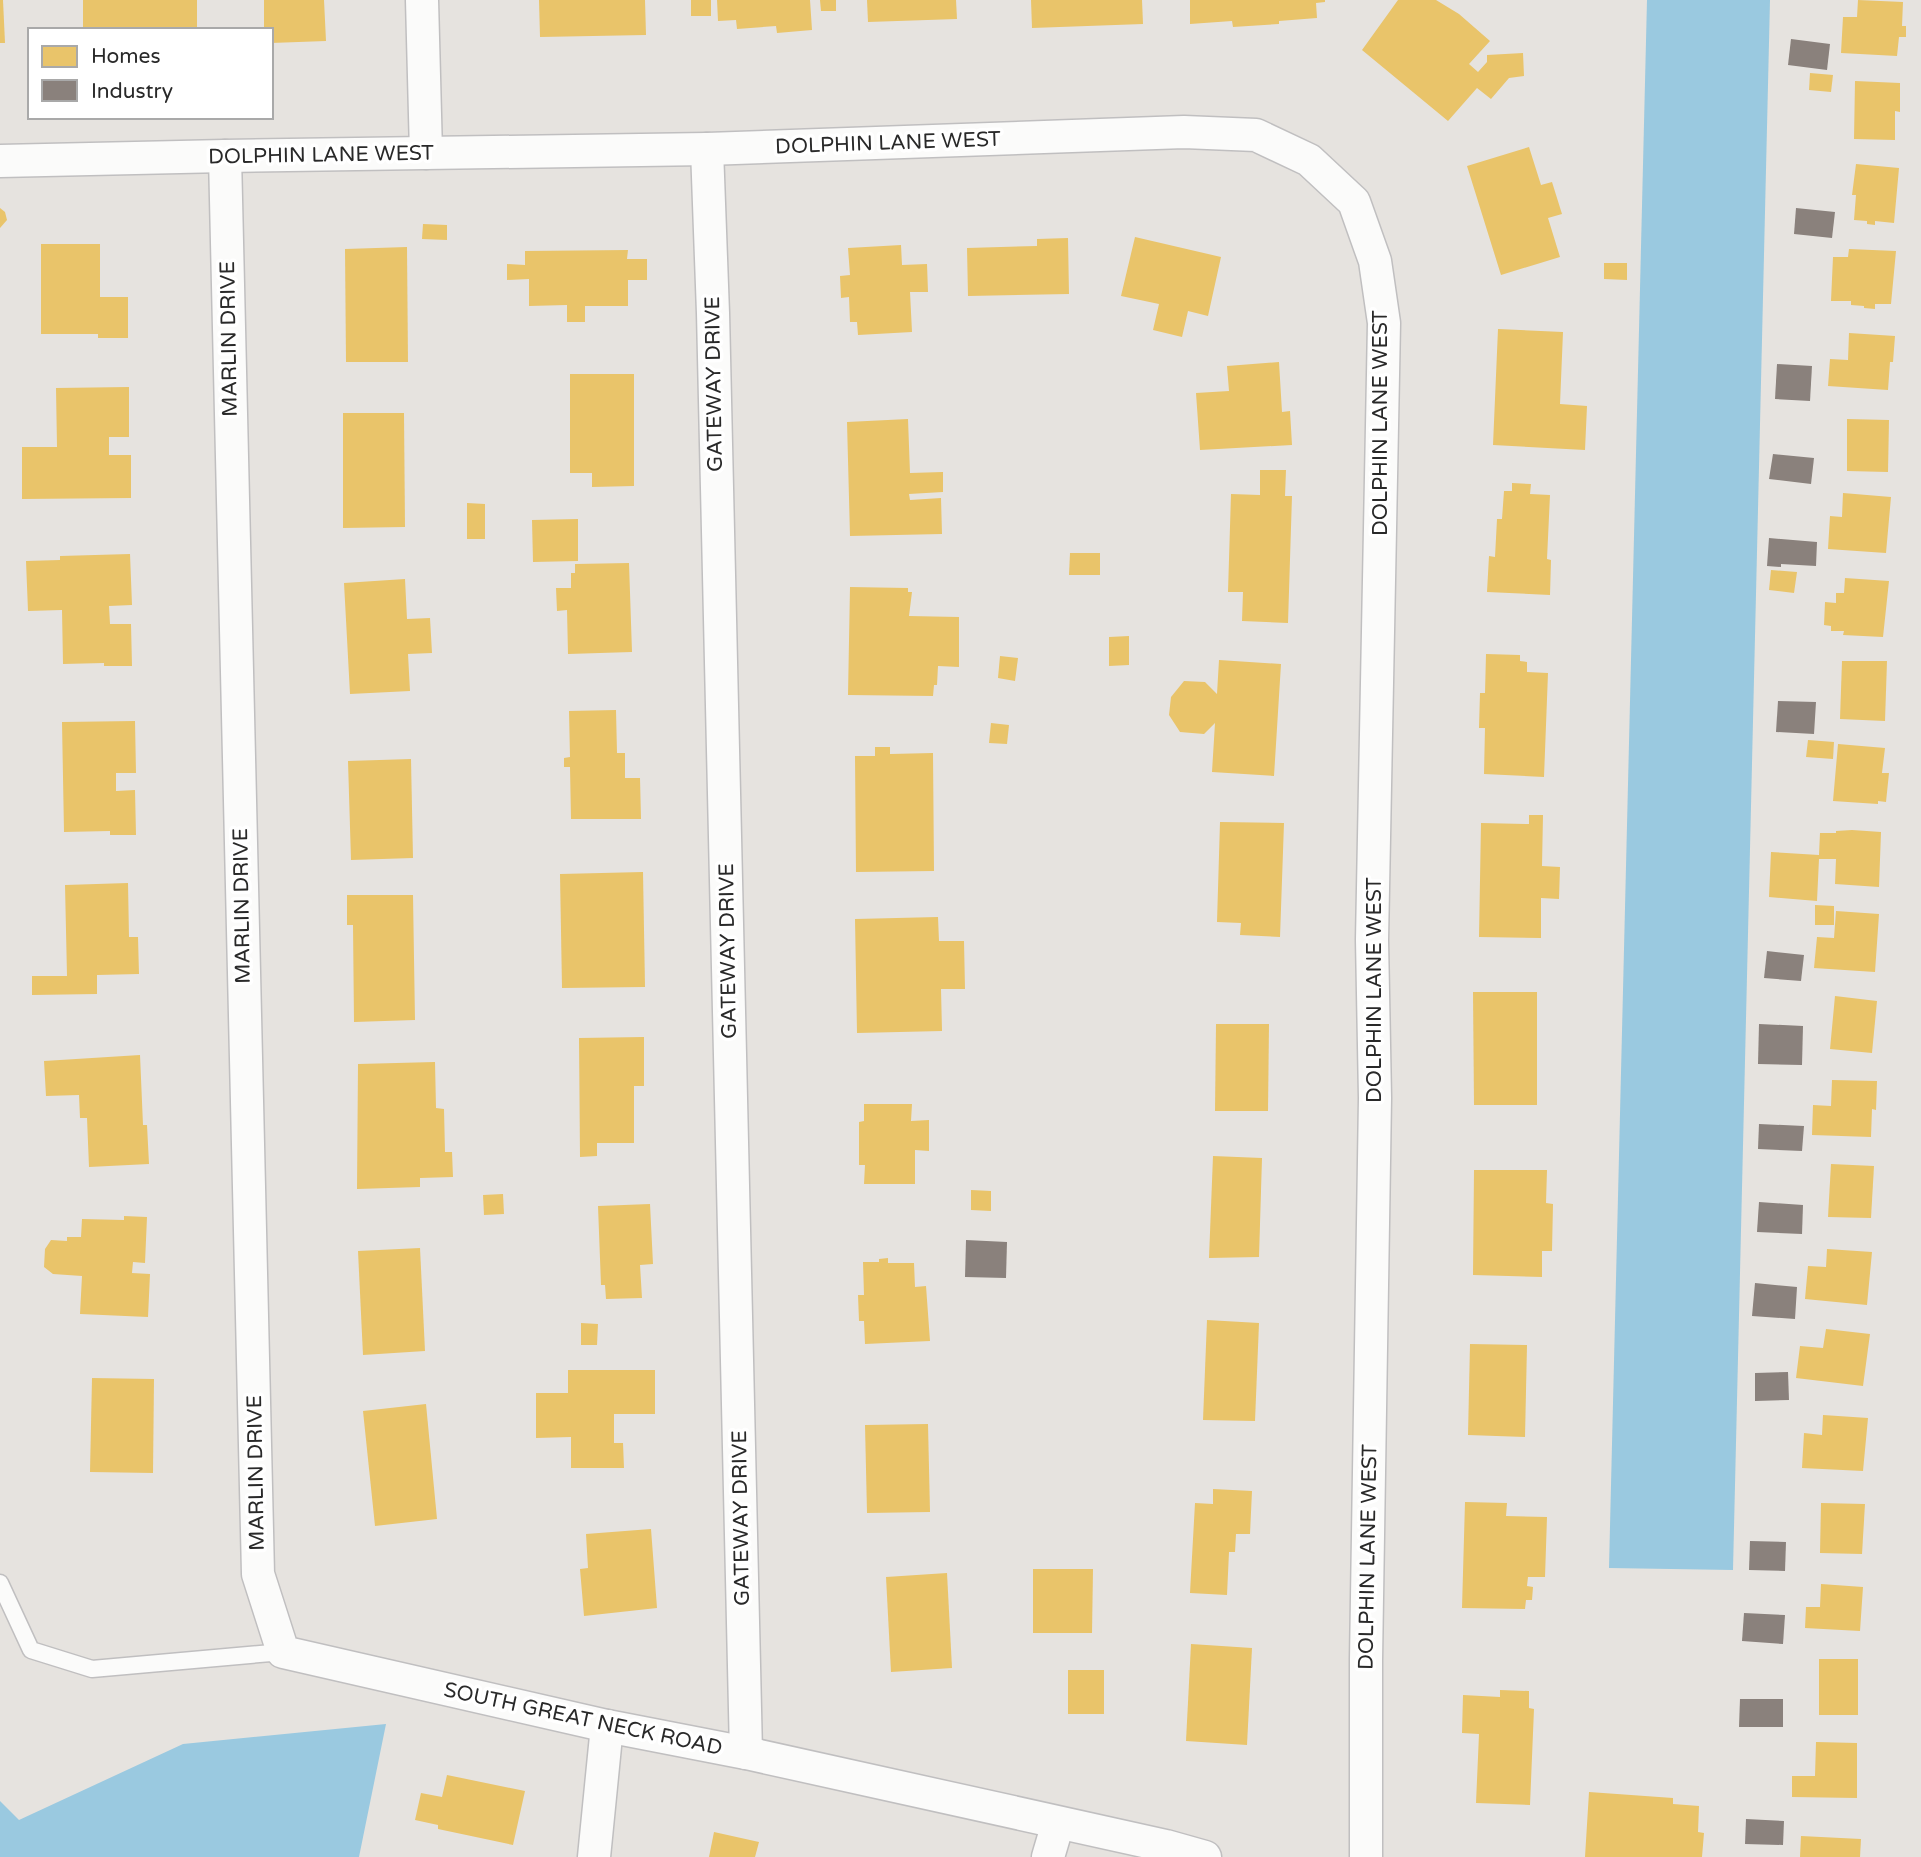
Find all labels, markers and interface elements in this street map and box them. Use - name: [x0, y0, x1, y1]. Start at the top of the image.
- legend: [28, 28, 273, 119]
- text: Homes: [91, 44, 161, 69]
- text: Industry: [91, 79, 173, 104]
- street label: DOLPHIN LANE WEST: [775, 127, 1001, 159]
- street label: DOLPHIN LANE WEST: [208, 141, 434, 169]
- street label: MARLIN DRIVE: [215, 261, 243, 417]
- street label: GATEWAY DRIVE: [700, 296, 728, 472]
- street label: DOLPHIN LANE WEST: [1368, 310, 1393, 536]
- street label: MARLIN DRIVE: [228, 828, 256, 984]
- street label: GATEWAY DRIVE: [714, 863, 742, 1039]
- street label: DOLPHIN LANE WEST: [1362, 877, 1387, 1103]
- street label: MARLIN DRIVE: [242, 1395, 270, 1551]
- street label: GATEWAY DRIVE: [727, 1430, 755, 1606]
- street label: DOLPHIN LANE WEST: [1354, 1444, 1382, 1670]
- street label: SOUTH GREAT NECK ROAD: [441, 1677, 725, 1761]

